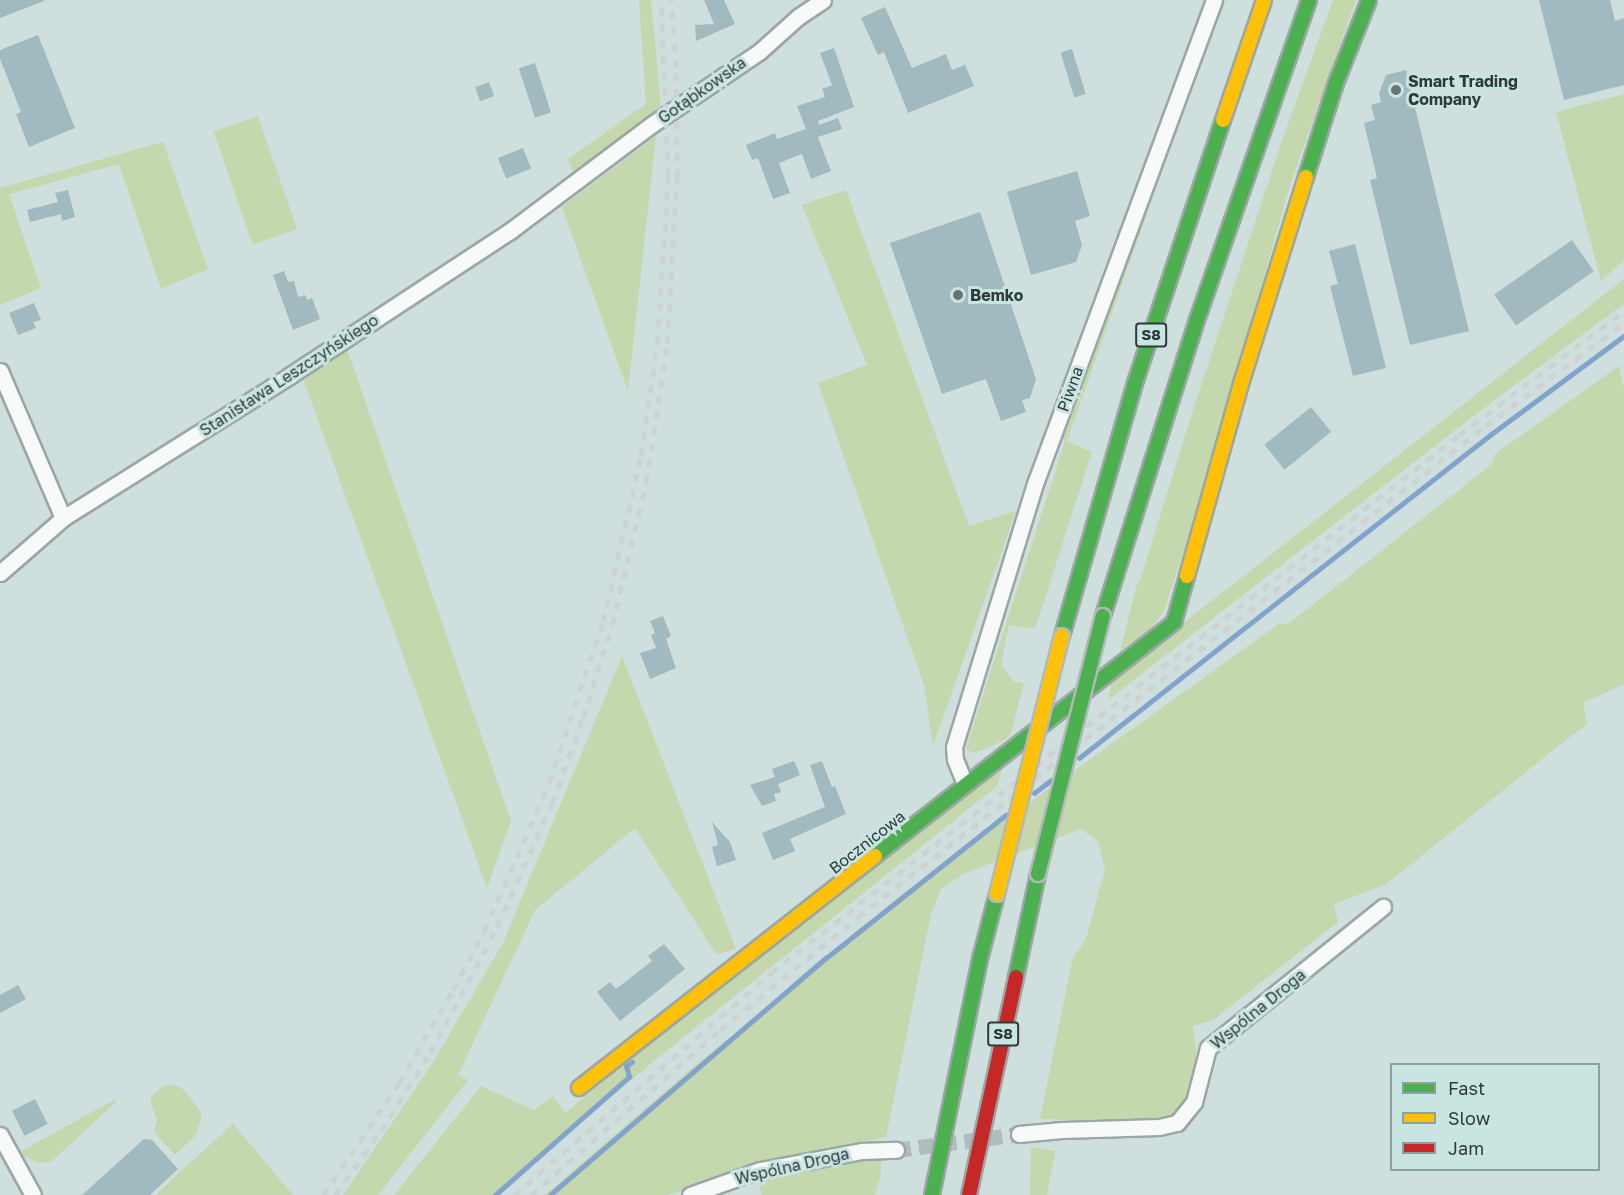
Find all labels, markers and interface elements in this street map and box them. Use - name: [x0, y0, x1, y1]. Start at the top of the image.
- street label: Gołąbkowska: [654, 53, 750, 127]
- place label: Smart Trading Company: [1408, 71, 1518, 109]
- marker: Smart Trading Company: [1389, 83, 1403, 97]
- place label: Bemko: [970, 285, 1023, 305]
- marker: Bemko: [951, 288, 965, 302]
- street label: Stanisława Leszczyńskiego: [196, 310, 382, 440]
- road number: S8: [1134, 323, 1168, 347]
- street label: Piwna: [1053, 364, 1087, 414]
- street label: Bocznicowa: [825, 806, 909, 878]
- street label: Wspólna Droga: [1207, 965, 1309, 1053]
- road number: S8: [986, 1022, 1020, 1046]
- legend: [1390, 1063, 1600, 1171]
- text: Fast: [1448, 1077, 1485, 1099]
- text: Slow: [1448, 1107, 1490, 1129]
- text: Jam: [1448, 1137, 1484, 1159]
- street label: Wspólna Droga: [733, 1144, 851, 1188]

